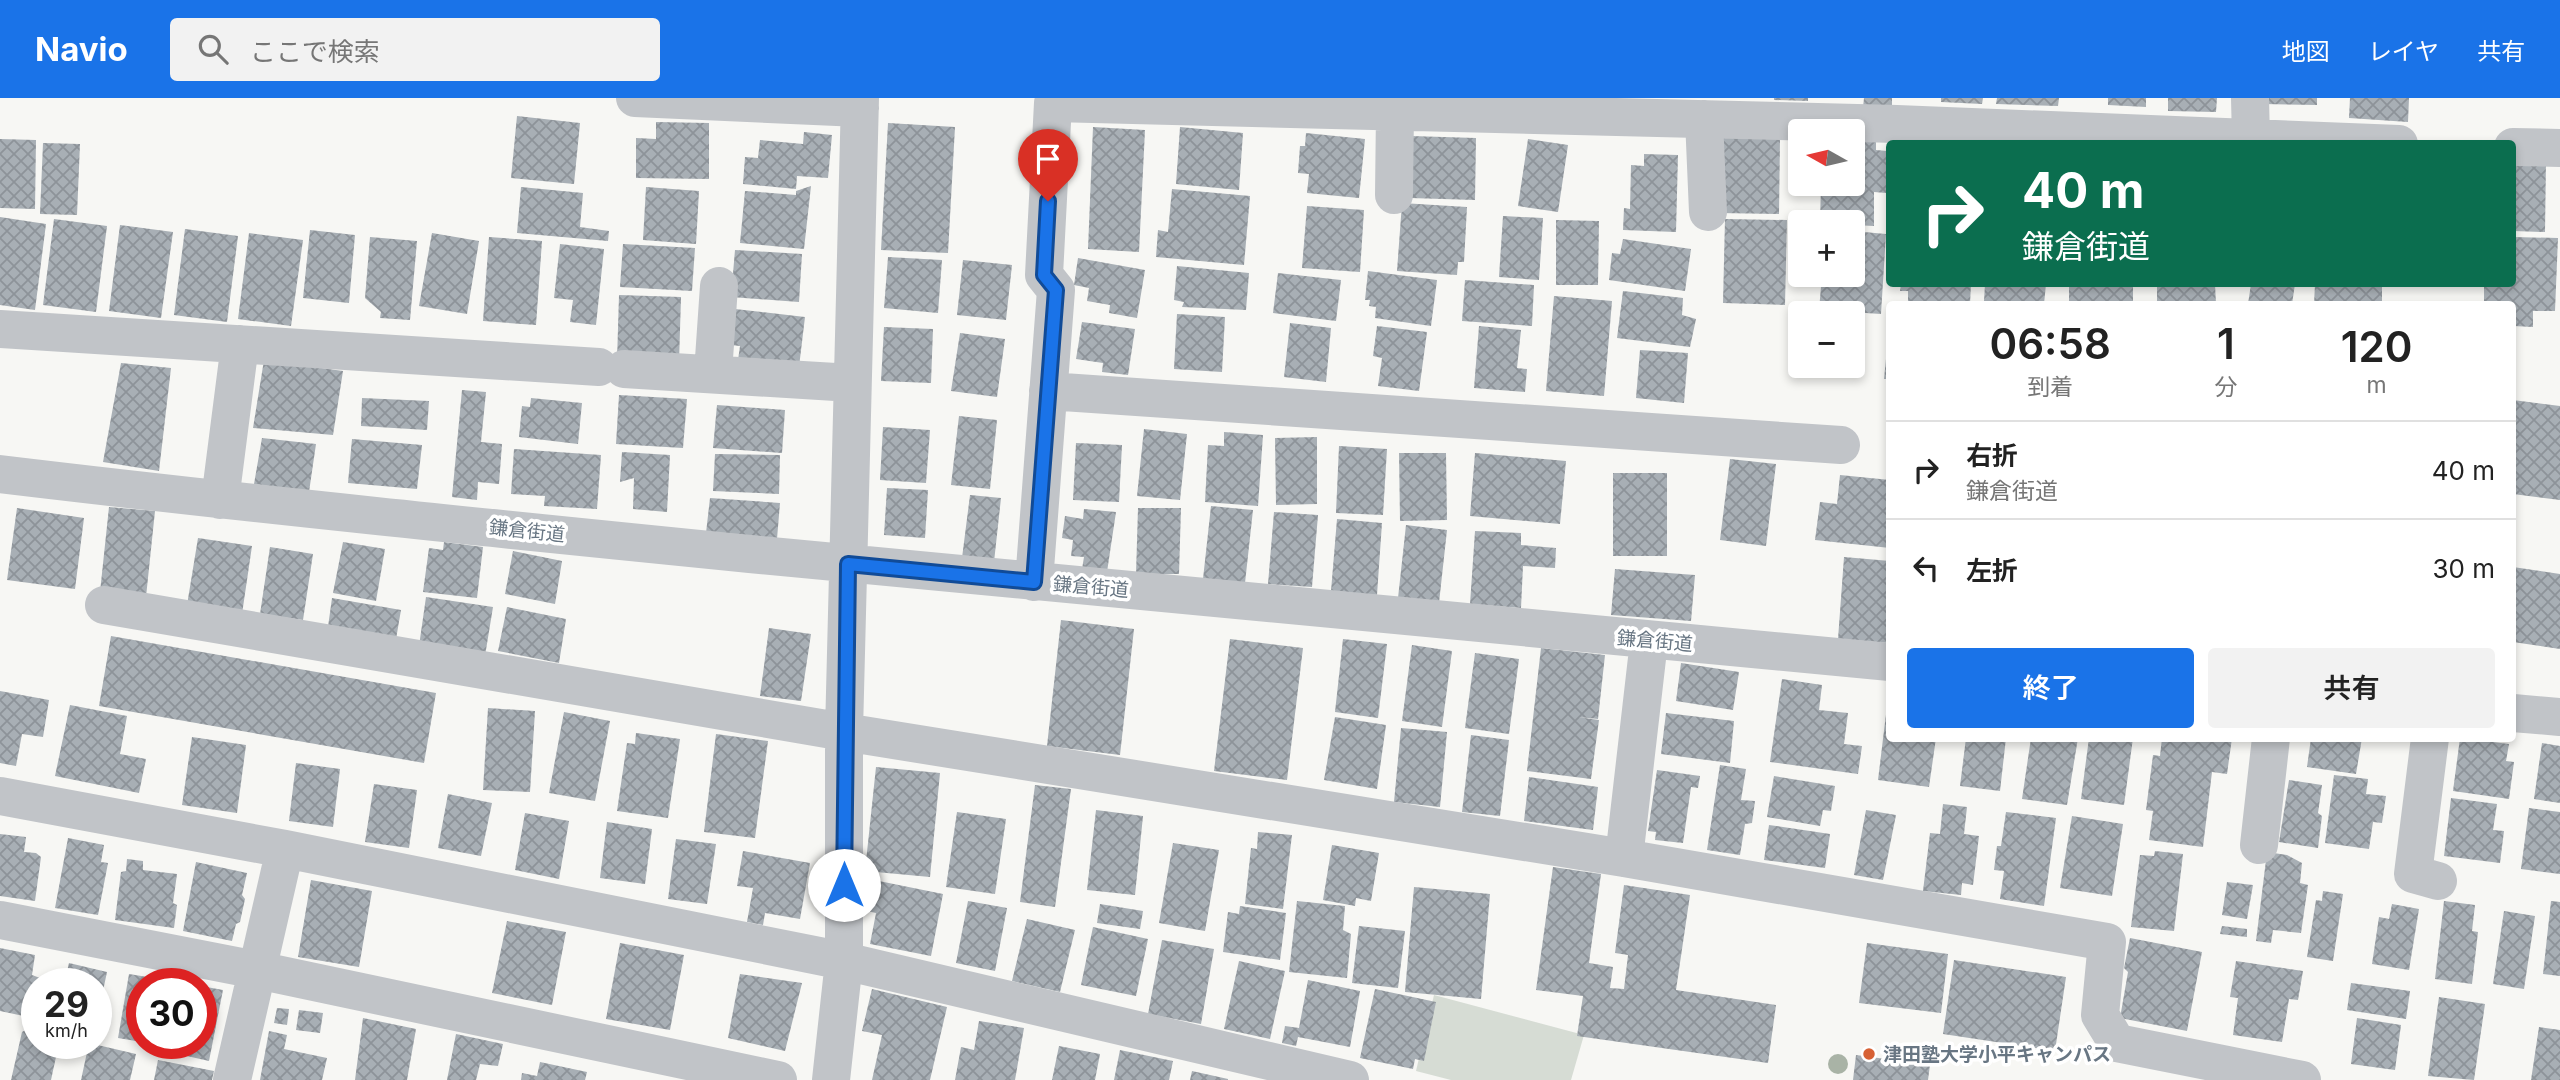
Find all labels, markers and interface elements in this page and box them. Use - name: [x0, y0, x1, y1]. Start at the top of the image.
- search box: [170, 18, 660, 81]
- text: Navio: [35, 29, 128, 69]
- icon: search: [194, 30, 232, 68]
- text: ここで検索: [250, 36, 380, 67]
- text: 地図: [2282, 37, 2330, 66]
- text: レイヤ: [2368, 37, 2439, 66]
- text: 共有: [2477, 37, 2525, 66]
- north arrow: [1788, 119, 1866, 196]
- map controls: [1788, 119, 1865, 378]
- pin: [1018, 129, 1078, 201]
- icon: arrive: [1029, 140, 1067, 178]
- text: 40 m: [2022, 161, 2145, 220]
- icon: right: [1907, 168, 1998, 259]
- button: +: [1788, 210, 1865, 287]
- text: 鎌倉街道: [2022, 227, 2150, 266]
- button: −: [1788, 301, 1865, 378]
- text: 06:58: [1990, 318, 2111, 369]
- text: 1: [2217, 318, 2235, 369]
- text: 120: [2341, 321, 2412, 372]
- text: m: [2367, 371, 2387, 399]
- text: 到着: [2027, 373, 2073, 401]
- text: 分: [2214, 373, 2237, 401]
- text: 右折: [1966, 440, 2018, 471]
- icon: right: [1907, 451, 1945, 489]
- text: 40 m: [2432, 455, 2495, 486]
- text: 鎌倉街道: [1966, 477, 2058, 505]
- street label: 鎌倉街道: [488, 516, 566, 546]
- icon: left: [1907, 549, 1945, 587]
- text: 30 m: [2432, 553, 2495, 584]
- text: 左折: [1966, 555, 2018, 586]
- street label: 鎌倉街道: [1052, 572, 1130, 602]
- street label: 鎌倉街道: [1616, 626, 1694, 656]
- button: 終了: [1907, 648, 2194, 728]
- button: 共有: [2208, 648, 2495, 728]
- position arrow: [807, 848, 881, 922]
- speed limit sign: 30: [126, 968, 217, 1059]
- text: 29: [44, 983, 89, 1025]
- text: km/h: [45, 1020, 88, 1041]
- place label: 津田塾大学小平キャンパス: [1883, 1043, 2111, 1066]
- marker: 津田塾大学小平キャンパス: [1861, 1046, 1877, 1062]

